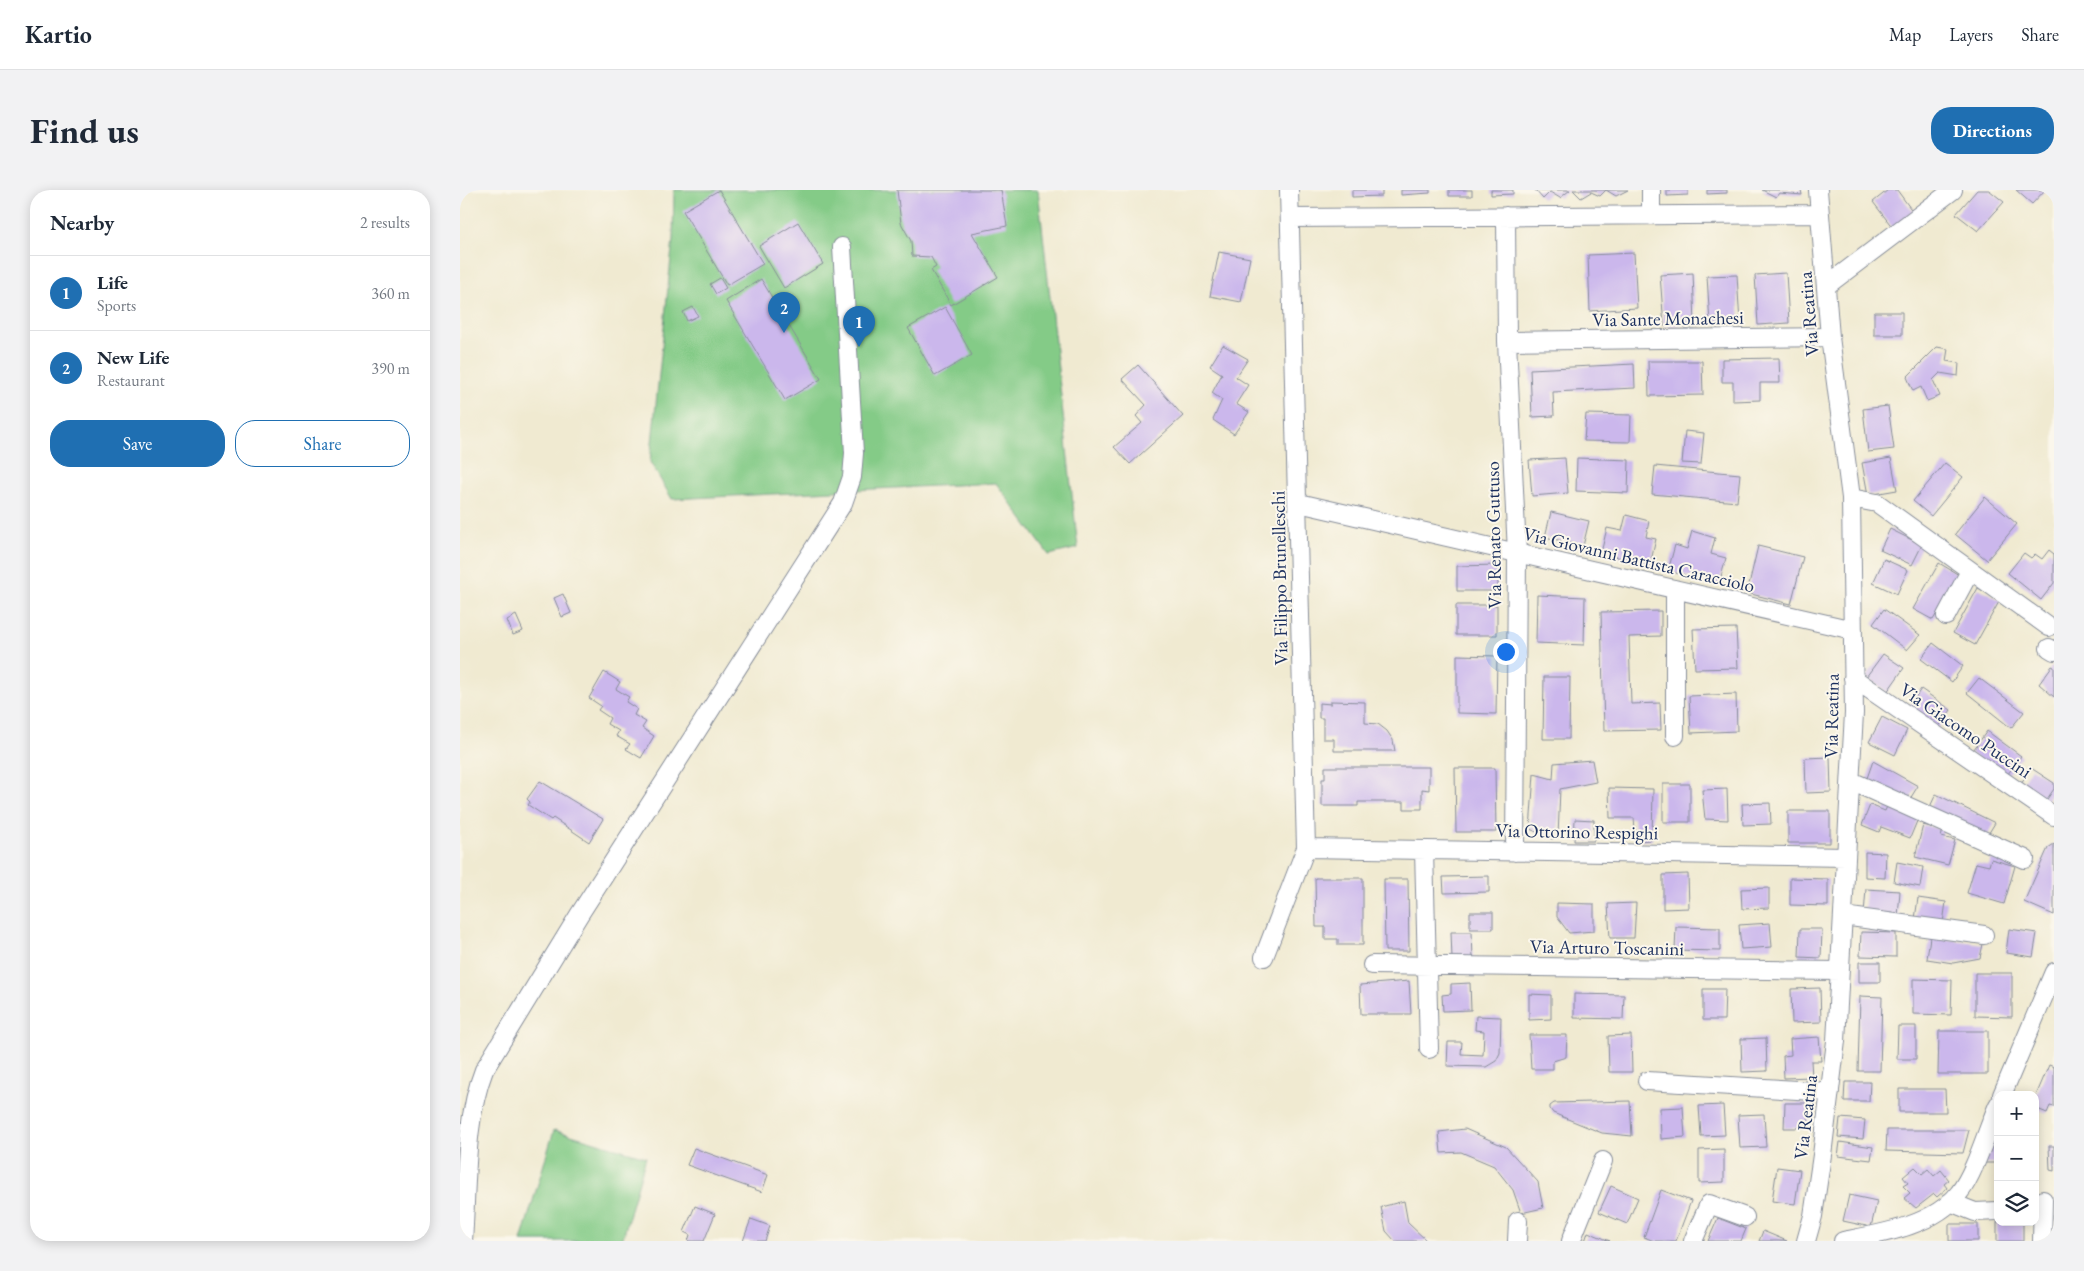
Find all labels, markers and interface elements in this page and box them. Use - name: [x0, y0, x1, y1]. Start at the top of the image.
- text: Kartio: [25, 19, 92, 50]
- text: Map: [1889, 23, 1921, 46]
- text: Layers: [1949, 23, 1993, 46]
- text: Share: [2021, 23, 2059, 46]
- button: Directions: [1931, 107, 2054, 154]
- text: Find us: [30, 108, 139, 153]
- text: Nearby: [50, 209, 114, 236]
- text: 2 results: [360, 212, 410, 233]
- text: Life: [97, 270, 128, 295]
- street label: Via Reatina: [1792, 270, 1825, 357]
- text: 1: [62, 283, 70, 304]
- text: 360 m: [371, 283, 410, 304]
- pin: 2: [768, 292, 800, 333]
- text: Sports: [97, 295, 136, 316]
- street label: Via Sante Monachesi: [1592, 305, 1744, 332]
- pin: 1: [843, 306, 875, 347]
- text: New Life: [97, 345, 169, 370]
- text: 2: [62, 358, 70, 379]
- text: 390 m: [371, 358, 410, 379]
- text: Restaurant: [97, 370, 165, 391]
- button: Save: [50, 420, 225, 467]
- button: Share: [235, 420, 410, 467]
- street label: Via Renato Guttuso: [1480, 461, 1507, 609]
- street label: Via Filippo Brunelleschi: [1265, 490, 1294, 666]
- street label: Via Giovanni Battista Caracciolo: [1521, 521, 1757, 598]
- your location: [1493, 639, 1519, 665]
- street label: Via Reatina: [1818, 673, 1845, 759]
- street label: Via Giacomo Puccini: [1895, 677, 2037, 784]
- street label: Via Ottorino Respighi: [1495, 818, 1659, 845]
- street label: Via Arturo Toscanini: [1530, 934, 1685, 961]
- street label: Via Reatina: [1788, 1073, 1823, 1161]
- map controls: [1994, 1091, 2039, 1226]
- button: +: [1994, 1091, 2039, 1136]
- button: −: [1994, 1136, 2039, 1181]
- button: layers: [1994, 1181, 2039, 1226]

